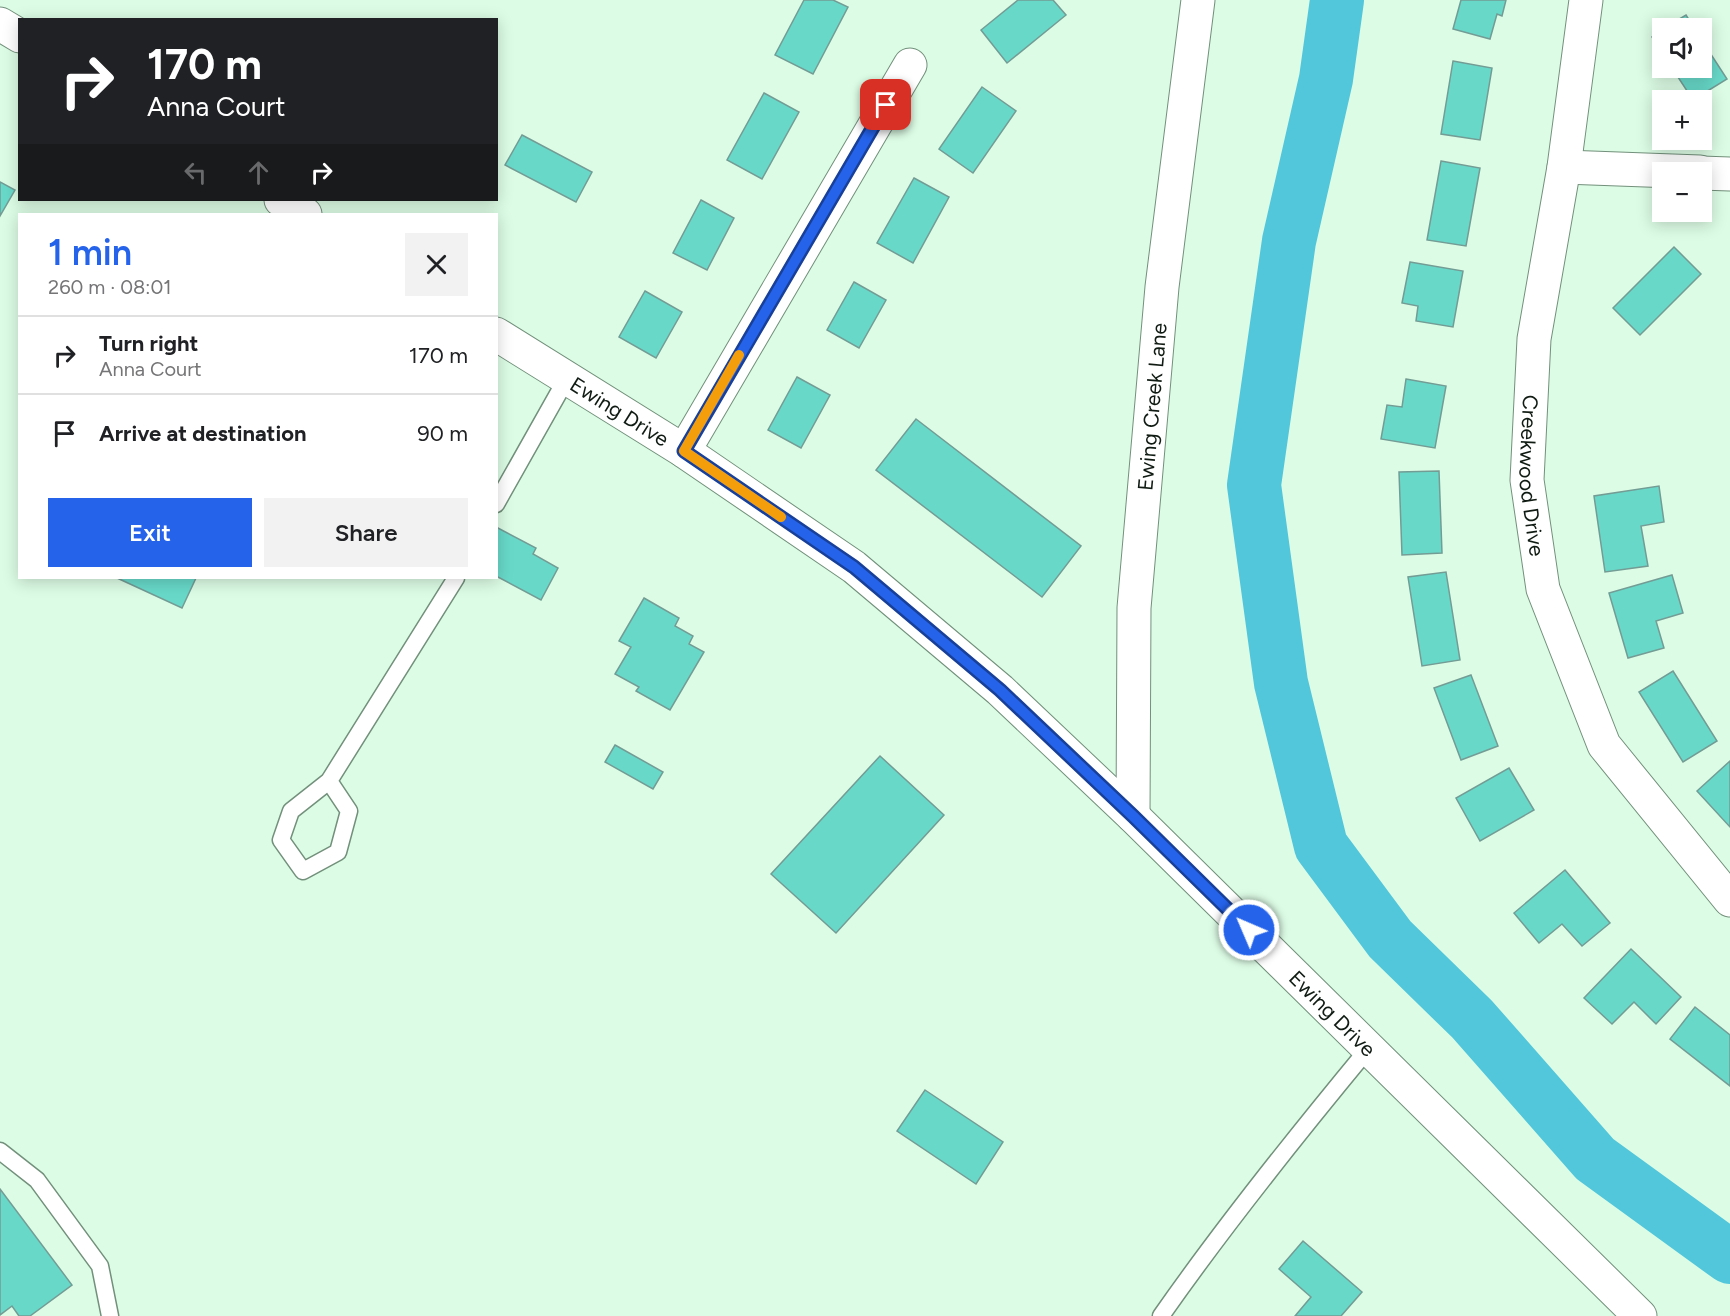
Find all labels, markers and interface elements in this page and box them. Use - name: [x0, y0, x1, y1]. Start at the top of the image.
- map controls: [1652, 18, 1712, 222]
- button: sound: [1652, 18, 1712, 78]
- text: 170 m: [147, 39, 262, 90]
- icon: right: [48, 42, 126, 120]
- pin: [860, 79, 911, 130]
- icon: arrive: [869, 88, 902, 121]
- text: Anna Court: [147, 90, 285, 123]
- button: +: [1652, 90, 1712, 150]
- icon: left: [179, 156, 212, 189]
- icon: ahead: [242, 156, 275, 189]
- icon: right: [305, 156, 338, 189]
- button: −: [1652, 162, 1712, 222]
- text: 1 min: [48, 231, 132, 274]
- button: close: [405, 233, 468, 296]
- text: 260 m · 08:01: [48, 275, 171, 299]
- street label: Ewing Creek Lane: [1132, 322, 1171, 492]
- text: Turn right: [99, 330, 198, 357]
- icon: right: [48, 339, 81, 372]
- text: 170 m: [409, 342, 468, 369]
- text: Anna Court: [99, 357, 202, 381]
- street label: Ewing Drive: [566, 371, 674, 451]
- street label: Creekwood Drive: [1514, 394, 1551, 558]
- icon: arrive: [48, 417, 81, 450]
- text: Arrive at destination: [99, 420, 307, 447]
- text: 90 m: [417, 420, 468, 447]
- button: Exit: [48, 498, 252, 567]
- button: Share: [264, 498, 468, 567]
- position arrow: [1217, 898, 1281, 962]
- street label: Ewing Drive: [1284, 965, 1381, 1061]

